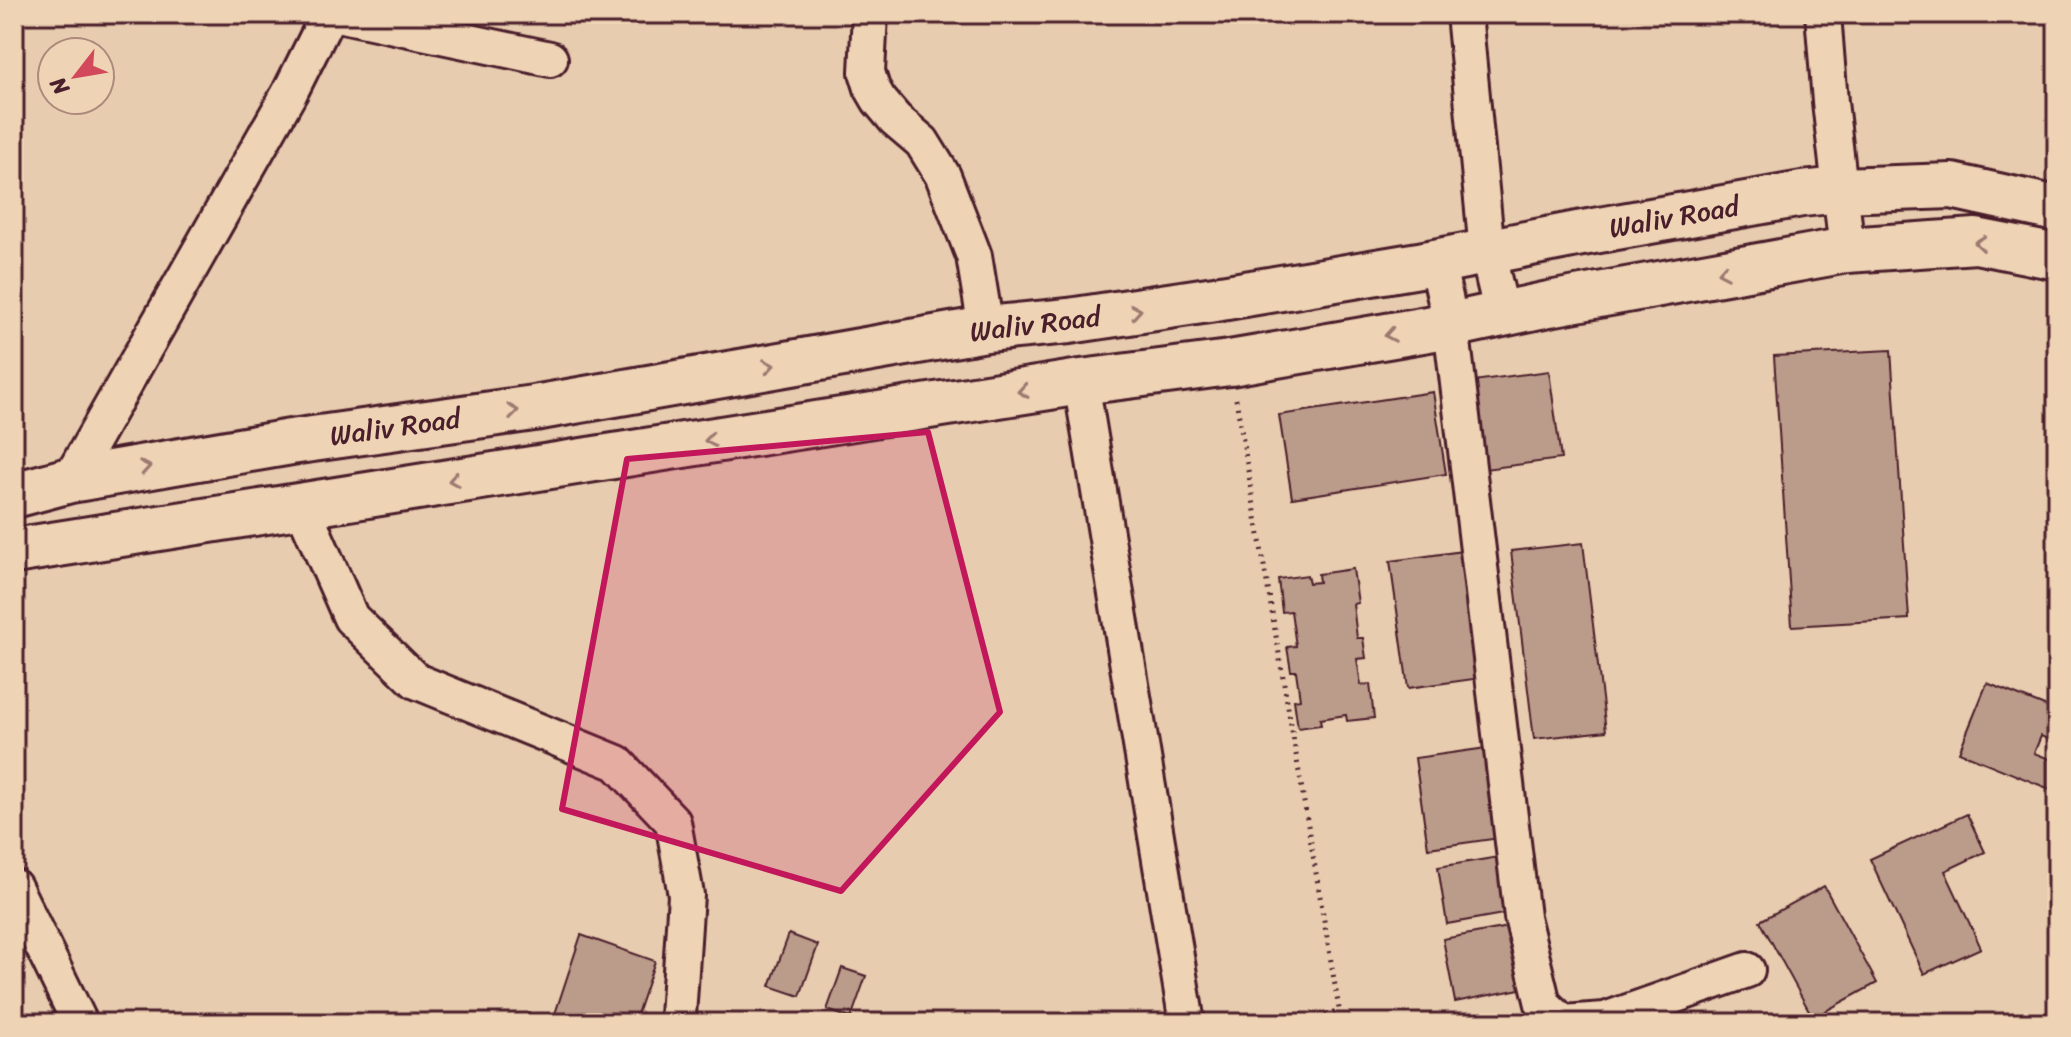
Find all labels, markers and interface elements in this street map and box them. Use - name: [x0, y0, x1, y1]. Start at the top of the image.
- north arrow: [36, 36, 116, 116]
- text: N: [38, 69, 80, 103]
- street label: Waliv Road: [1605, 181, 1745, 253]
- one-way arrow: [1974, 235, 1987, 252]
- one-way arrow: [1716, 263, 1730, 280]
- street label: Waliv Road: [967, 291, 1105, 356]
- one-way arrow: [1129, 303, 1143, 320]
- one-way arrow: [1384, 326, 1397, 343]
- one-way arrow: [762, 359, 775, 376]
- one-way arrow: [1016, 382, 1029, 399]
- street label: Waliv Road: [327, 393, 466, 460]
- one-way arrow: [506, 403, 519, 420]
- one-way arrow: [704, 431, 717, 448]
- one-way arrow: [138, 459, 152, 476]
- one-way arrow: [447, 471, 460, 488]

